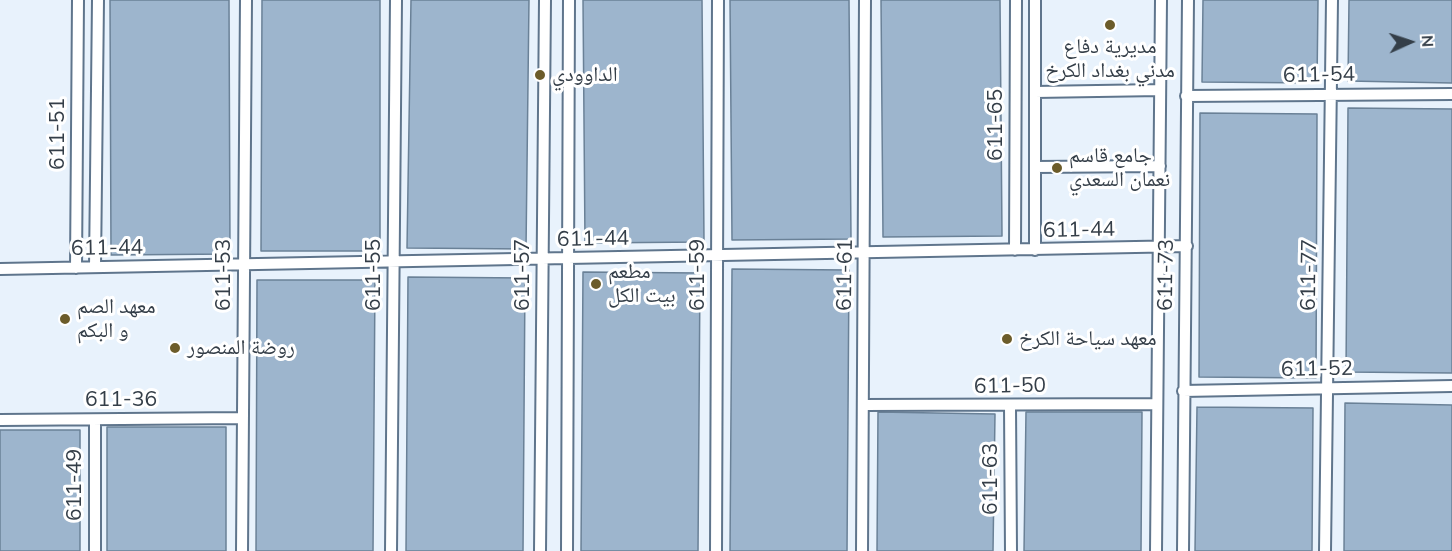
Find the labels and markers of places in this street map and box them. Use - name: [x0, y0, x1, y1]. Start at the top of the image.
- marker: مديرية دفاع مدني بغداد الكرخ: [1103, 18, 1117, 32]
- place label: مديرية دفاع مدني بغداد الكرخ: [1045, 34, 1175, 84]
- place label: الداوودي: [552, 62, 618, 88]
- marker: الداوودي: [533, 68, 547, 82]
- place label: جامع قاسم نعمان السعدي: [1069, 143, 1170, 193]
- marker: جامع قاسم نعمان السعدي: [1050, 161, 1064, 175]
- place label: مطعم بيت الكل: [608, 259, 675, 309]
- marker: مطعم بيت الكل: [589, 277, 603, 291]
- place label: معهد الصم و البكم: [77, 294, 156, 344]
- marker: معهد الصم و البكم: [58, 312, 72, 326]
- place label: معهد سياحة الكرخ: [1019, 326, 1157, 352]
- marker: معهد سياحة الكرخ: [1000, 332, 1014, 346]
- place label: روضة المنصور: [187, 335, 295, 361]
- marker: روضة المنصور: [168, 341, 182, 355]

